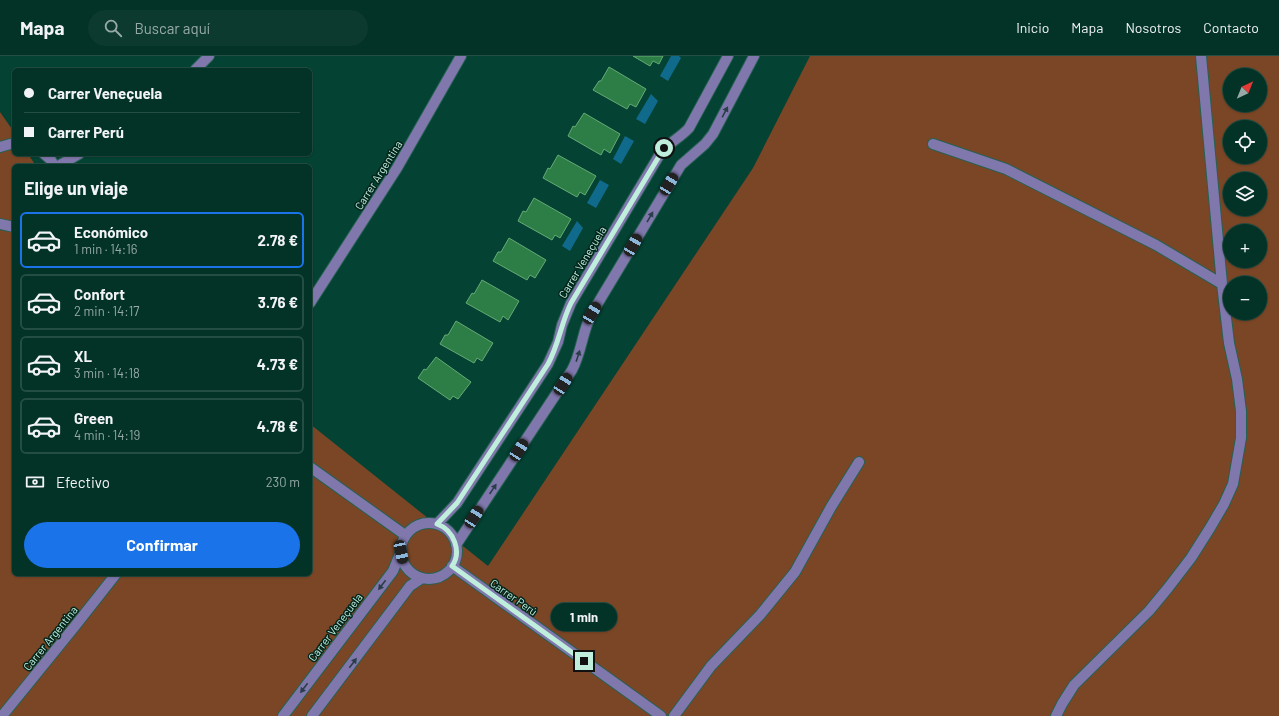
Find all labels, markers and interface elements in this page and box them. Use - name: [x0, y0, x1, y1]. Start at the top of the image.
- search box: [88, 10, 368, 46]
- text: Mapa: [20, 16, 64, 39]
- icon: search: [102, 17, 124, 39]
- text: Buscar aquí: [134, 19, 210, 37]
- text: Inicio: [1016, 19, 1049, 36]
- text: Mapa: [1071, 19, 1103, 36]
- text: Nosotros: [1125, 19, 1181, 36]
- text: Contacto: [1203, 19, 1259, 36]
- north arrow: [1223, 68, 1267, 112]
- map controls: [1223, 68, 1267, 320]
- text: Carrer Veneçuela: [48, 84, 162, 102]
- one-way arrow: [721, 106, 728, 118]
- button: locate: [1223, 120, 1267, 164]
- text: Carrer Perú: [48, 123, 124, 141]
- street label: Carrer Argentina: [352, 138, 404, 212]
- route start: [655, 139, 673, 157]
- car: [658, 171, 680, 197]
- button: layers: [1223, 172, 1267, 216]
- text: Elige un viaje: [24, 177, 128, 199]
- one-way arrow: [646, 211, 653, 223]
- icon: car: [26, 222, 62, 258]
- text: Económico: [74, 223, 148, 241]
- street label: Carrer Veneçuela: [555, 224, 609, 300]
- button: +: [1223, 224, 1267, 268]
- text: 2.78 €: [257, 231, 298, 249]
- car: [622, 232, 644, 258]
- text: 1 min · 14:16: [74, 241, 138, 257]
- button: −: [1223, 276, 1267, 320]
- icon: car: [26, 284, 62, 320]
- text: Confort: [74, 285, 125, 303]
- text: 3.76 €: [258, 293, 298, 311]
- car: [581, 300, 603, 326]
- text: 2 min · 14:17: [74, 303, 139, 319]
- icon: car: [26, 346, 62, 382]
- text: XL: [74, 347, 92, 365]
- one-way arrow: [575, 350, 581, 362]
- text: 4.73 €: [257, 355, 298, 373]
- text: 3 min · 14:18: [74, 365, 140, 381]
- car: [551, 371, 575, 397]
- icon: car: [26, 408, 62, 444]
- text: Green: [74, 409, 113, 427]
- text: 4.78 €: [257, 417, 298, 435]
- text: 4 min · 14:19: [74, 427, 140, 443]
- car: [507, 437, 531, 463]
- icon: cash: [24, 471, 46, 493]
- text: Efectivo: [56, 473, 110, 491]
- text: 230 m: [266, 474, 300, 490]
- one-way arrow: [489, 484, 497, 495]
- car: [462, 504, 486, 530]
- button: Confirmar: [24, 522, 300, 568]
- car: [393, 539, 409, 565]
- street label: Carrer Perú: [488, 576, 540, 618]
- one-way arrow: [378, 579, 387, 590]
- street label: Carrer Veneçuela: [305, 591, 365, 663]
- street label: Carrer Argentina: [20, 603, 80, 673]
- callout: 1 min: [551, 603, 617, 631]
- text: 1 min: [570, 609, 598, 625]
- route end: [575, 652, 593, 670]
- one-way arrow: [348, 657, 357, 668]
- one-way arrow: [300, 683, 308, 694]

